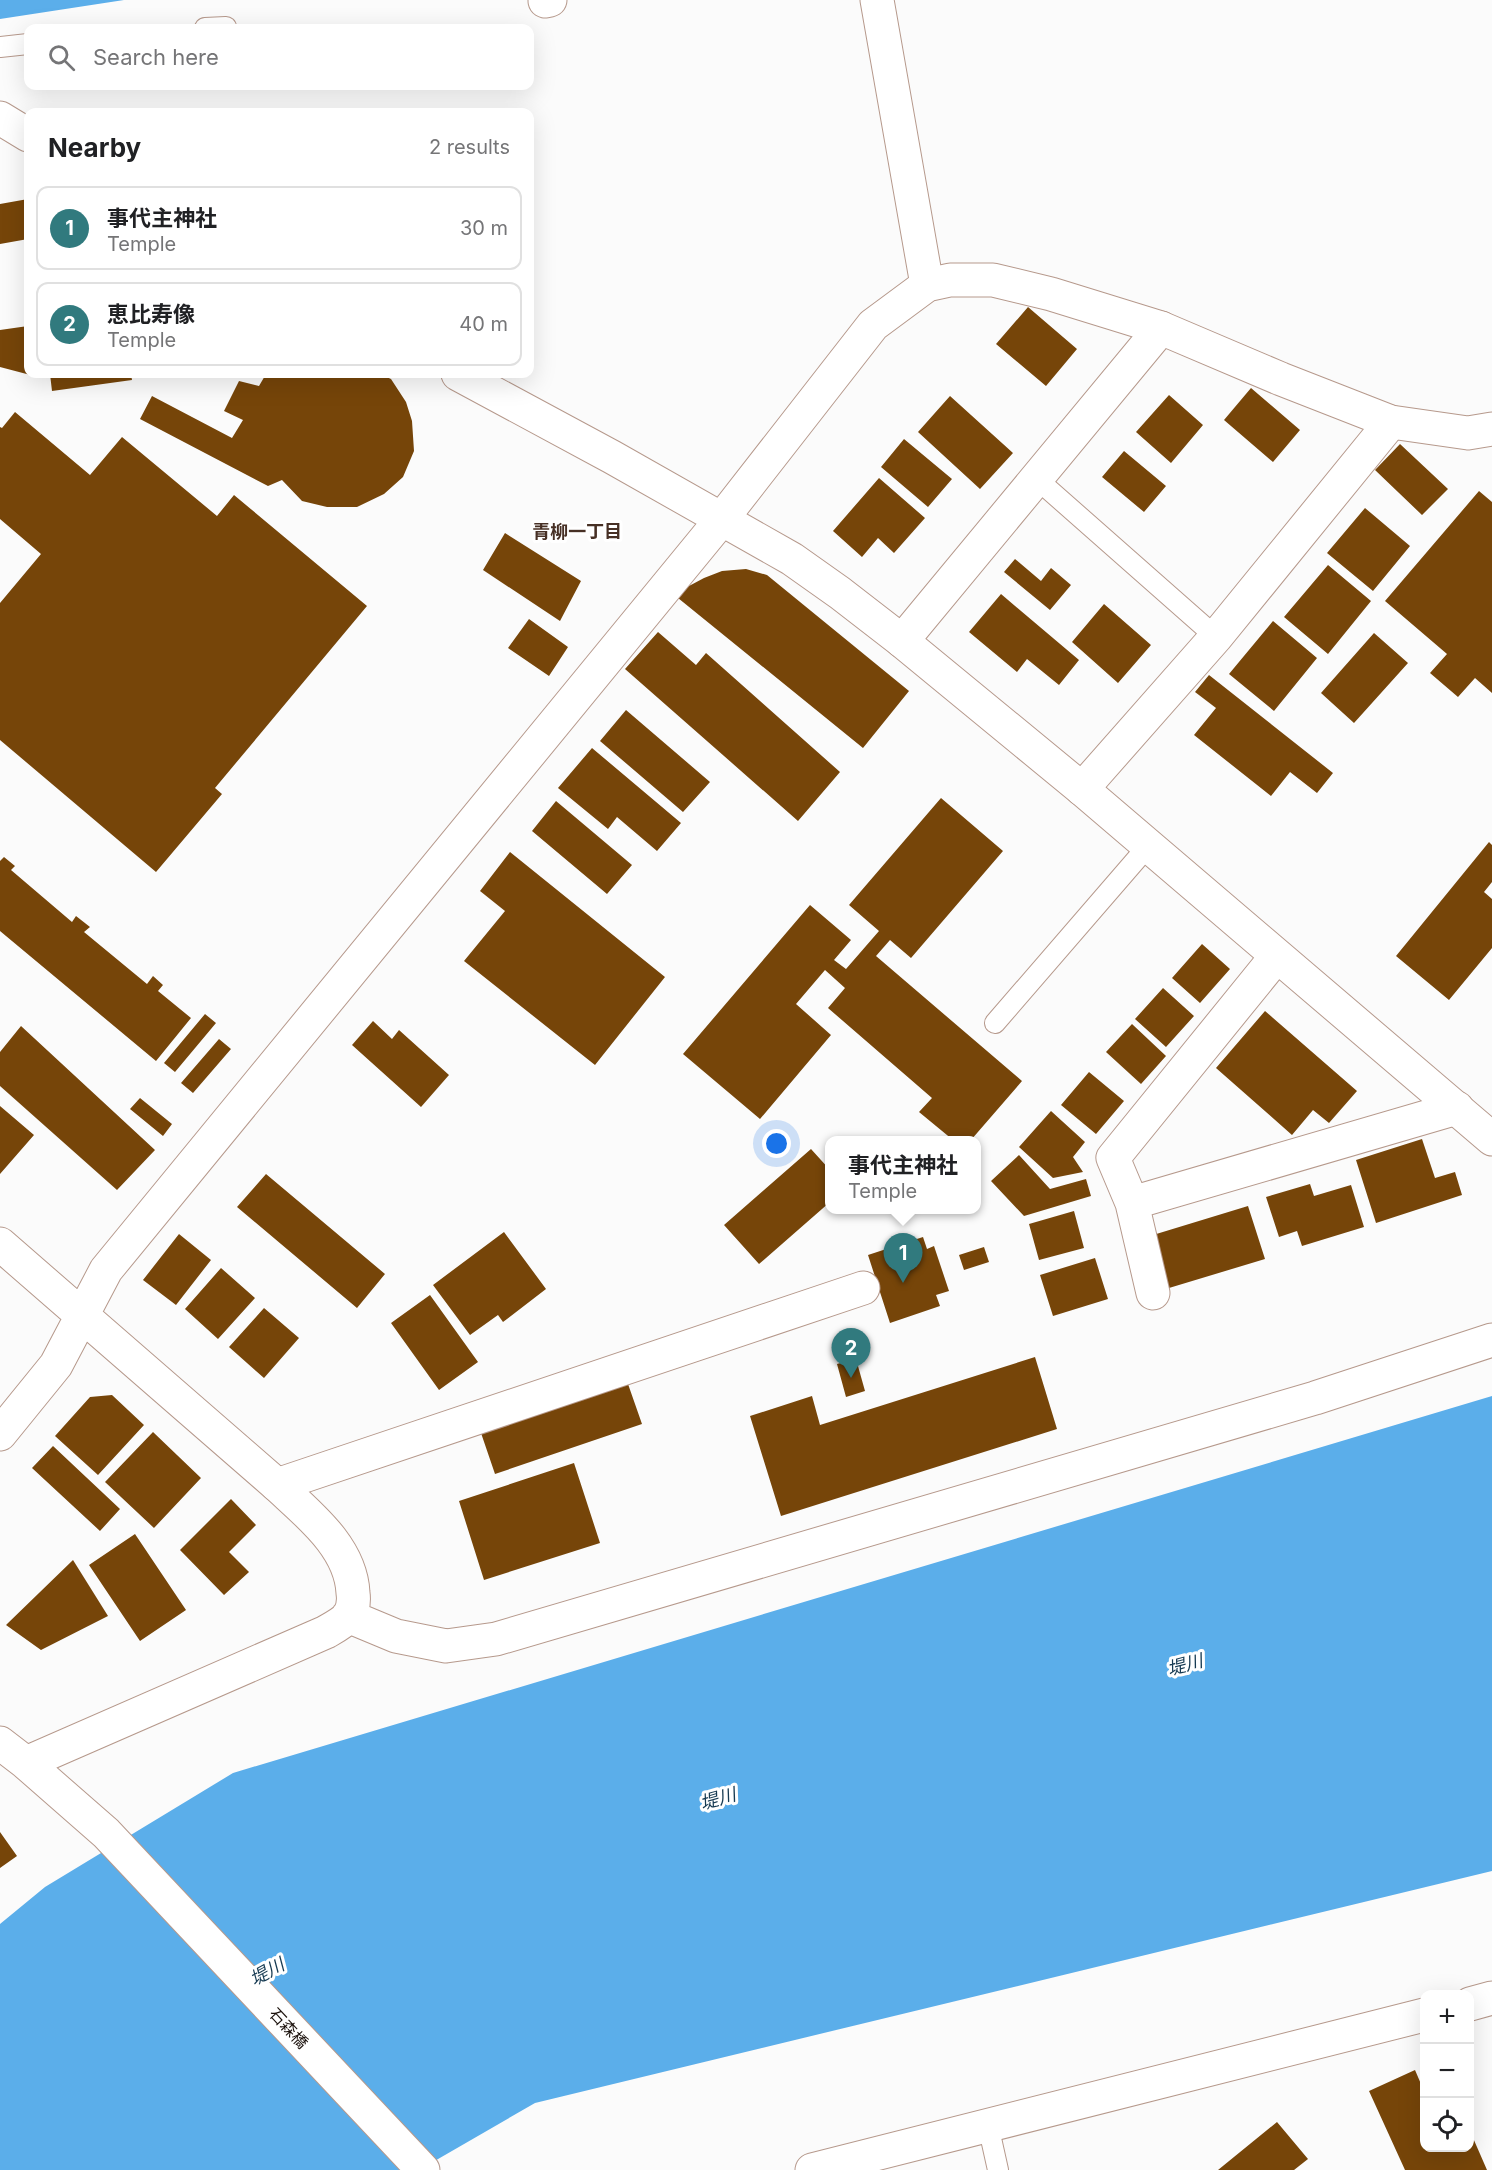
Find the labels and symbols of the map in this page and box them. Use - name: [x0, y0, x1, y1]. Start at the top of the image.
- district label: 青柳一丁目: [532, 521, 622, 542]
- your location: [762, 1129, 791, 1158]
- pin: 1: [884, 1234, 922, 1283]
- pin: 2: [832, 1328, 870, 1378]
- water label: 堤川: [1165, 1649, 1207, 1679]
- water label: 堤川: [698, 1783, 740, 1814]
- water label: 堤川: [246, 1953, 289, 1989]
- street label: 石森橋: [265, 2004, 313, 2052]

